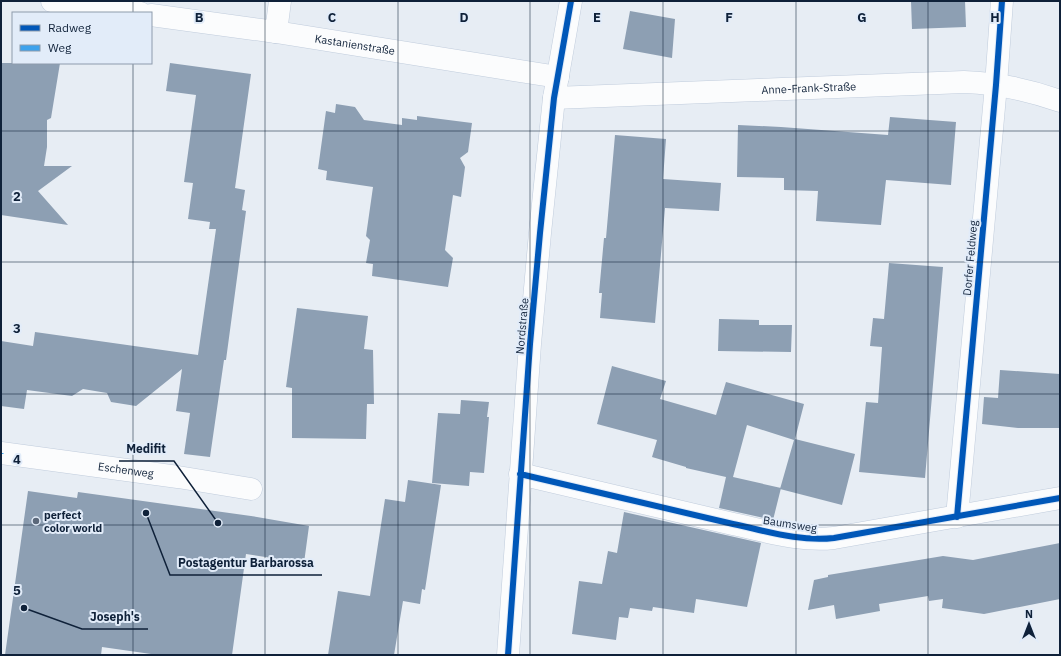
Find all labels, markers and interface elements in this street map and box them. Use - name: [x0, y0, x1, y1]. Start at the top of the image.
- text: B: [195, 9, 204, 26]
- text: C: [328, 9, 337, 26]
- text: D: [459, 9, 469, 26]
- text: E: [593, 9, 601, 26]
- text: F: [725, 9, 733, 26]
- text: G: [857, 9, 867, 26]
- text: H: [990, 9, 1000, 26]
- legend: [12, 12, 152, 64]
- text: Radweg: [48, 20, 92, 35]
- street label: Kastanienstraße: [314, 31, 396, 58]
- text: Weg: [48, 40, 72, 55]
- street label: Anne-Frank-Straße: [761, 79, 856, 97]
- text: 2: [13, 188, 21, 205]
- street label: Dorfer Feldweg: [960, 220, 980, 296]
- street label: Nordstraße: [513, 297, 531, 355]
- text: 3: [13, 320, 21, 337]
- callout: Medifit: [119, 437, 174, 461]
- text: Medifit: [126, 441, 166, 456]
- text: 4: [13, 451, 21, 468]
- street label: Eschenweg: [97, 459, 155, 481]
- place label: perfect color world: [44, 508, 102, 535]
- street label: Baumsweg: [762, 513, 818, 535]
- marker: perfect color world: [31, 516, 41, 526]
- callout: Postagentur Barbarossa: [170, 551, 322, 575]
- text: Postagentur Barbarossa: [178, 555, 314, 570]
- text: 5: [13, 582, 21, 599]
- north arrow: [1009, 604, 1049, 644]
- callout: Joseph's: [82, 605, 148, 629]
- text: N: [1025, 607, 1033, 621]
- text: Joseph's: [90, 609, 140, 624]

